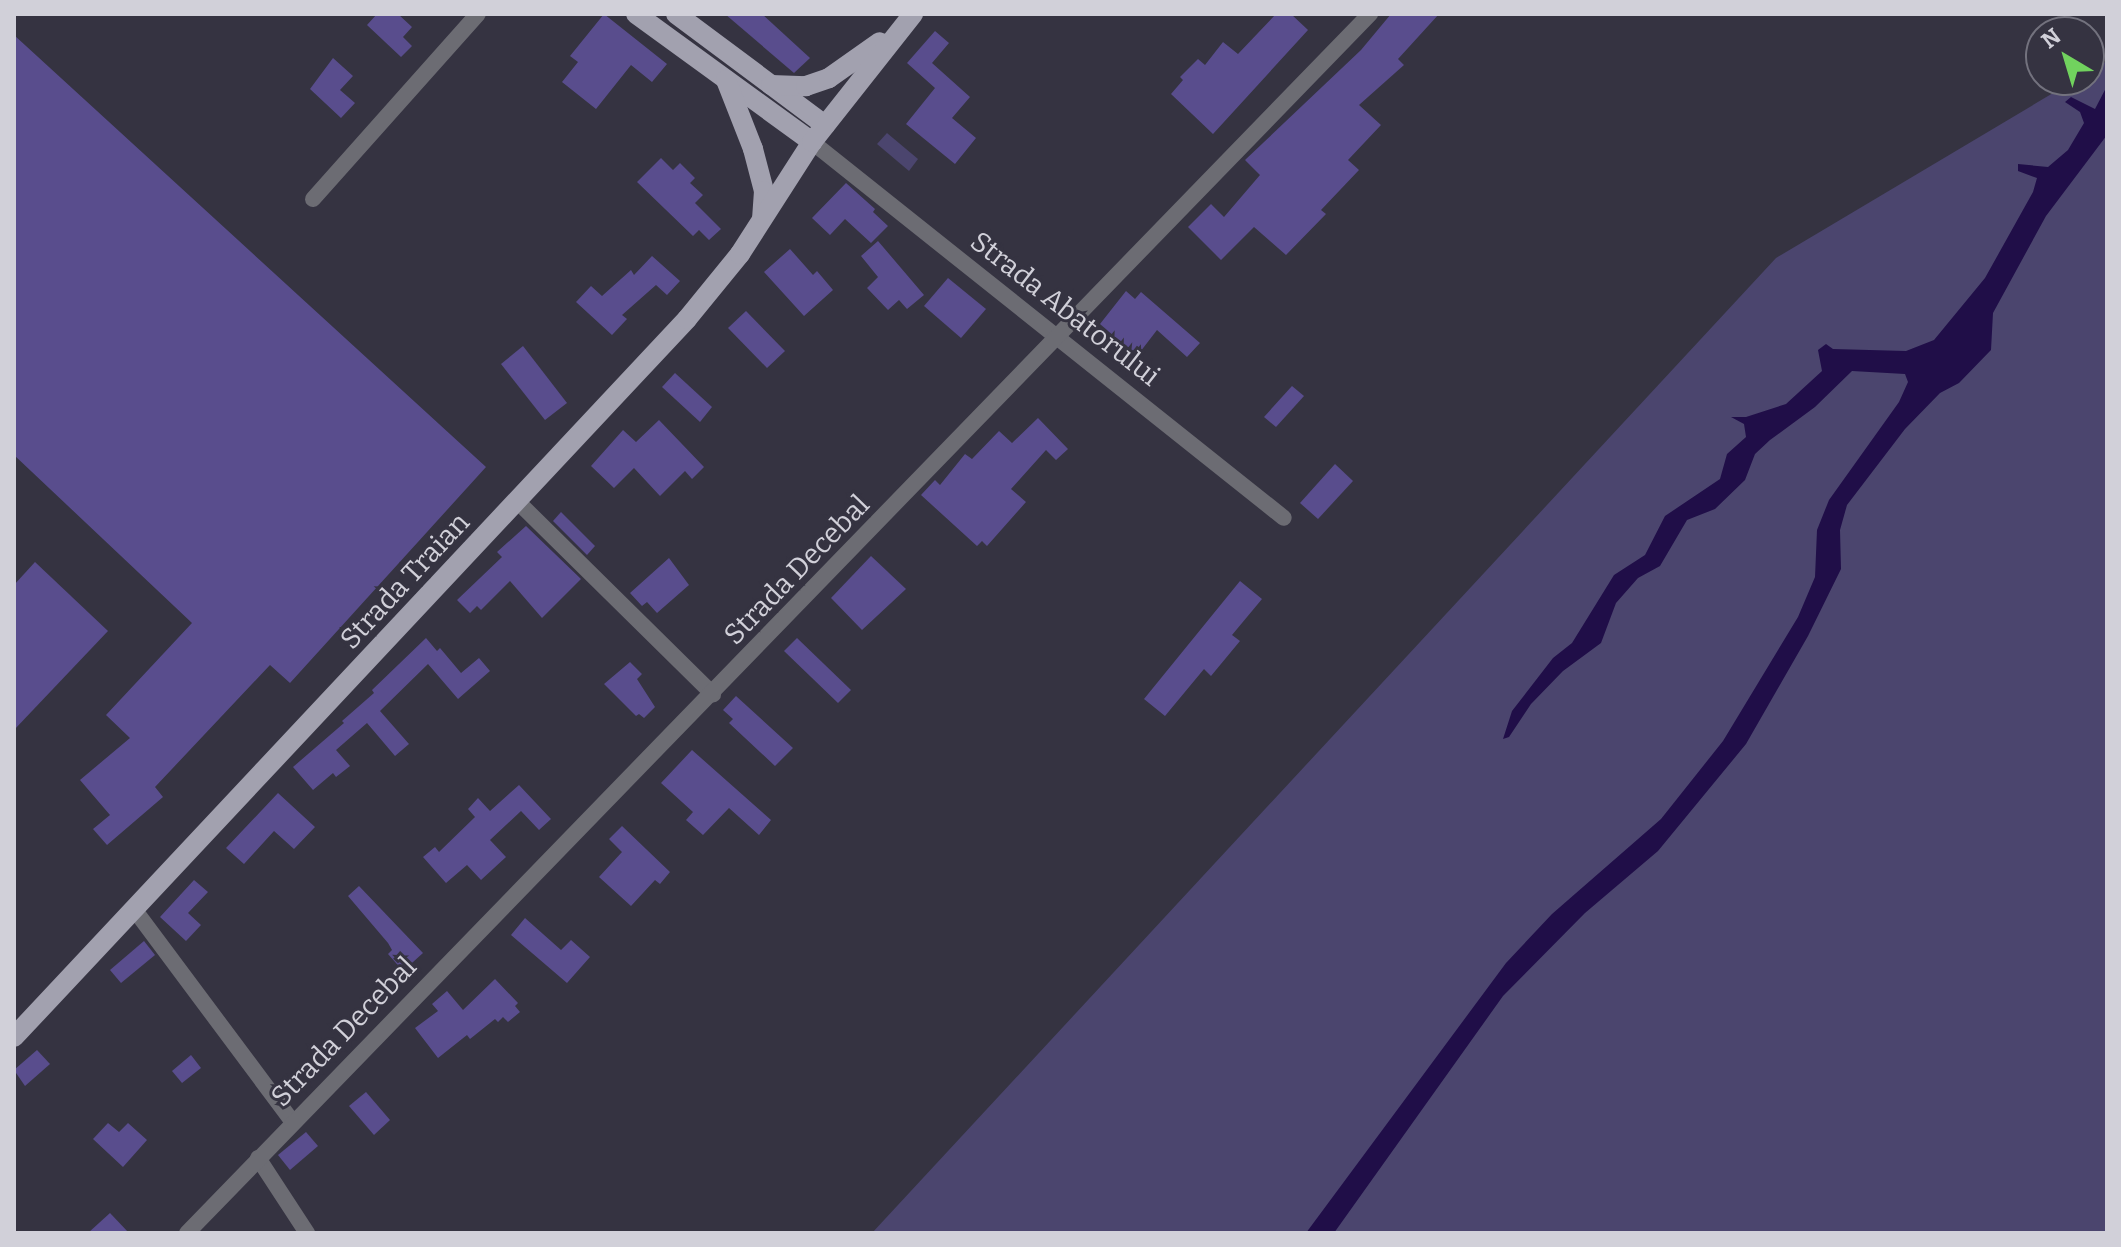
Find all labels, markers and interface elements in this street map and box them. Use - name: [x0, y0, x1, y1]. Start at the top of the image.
- north arrow: [2025, 16, 2105, 96]
- text: N: [2036, 22, 2066, 54]
- street label: Strada Abatorului: [964, 225, 1166, 393]
- street label: Strada Decebal: [717, 488, 877, 652]
- street label: Strada Traian: [333, 506, 477, 656]
- street label: Strada Decebal: [264, 950, 424, 1114]

